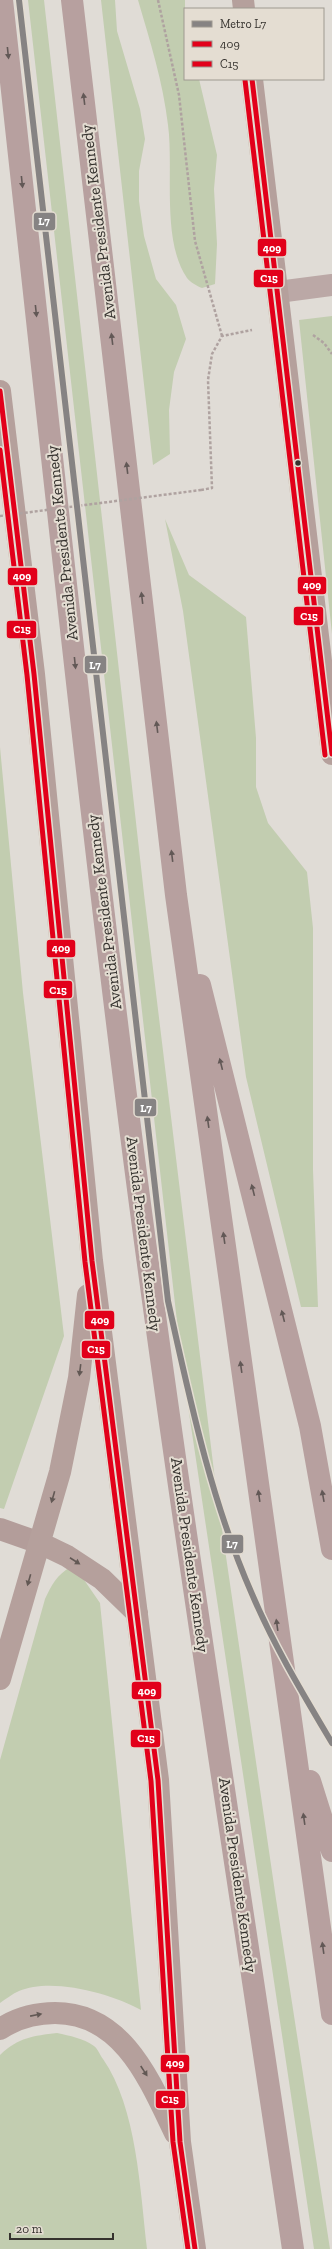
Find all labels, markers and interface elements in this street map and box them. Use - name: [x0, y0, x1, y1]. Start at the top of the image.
- legend: [184, 8, 324, 80]
- text: Metro L7: [220, 17, 266, 31]
- text: 409: [220, 37, 240, 51]
- one-way arrow: [5, 47, 11, 59]
- text: C15: [220, 57, 239, 71]
- one-way arrow: [81, 93, 87, 105]
- street label: Avenida Presidente Kennedy: [77, 123, 119, 321]
- one-way arrow: [19, 176, 25, 188]
- line badge: L7: [33, 212, 56, 231]
- text: L7: [38, 215, 50, 228]
- line badge: 409: [257, 238, 287, 257]
- text: 409: [263, 242, 281, 255]
- line badge: C15: [253, 269, 284, 288]
- text: C15: [260, 272, 278, 285]
- one-way arrow: [33, 305, 40, 317]
- one-way arrow: [109, 333, 115, 345]
- street label: Avenida Presidente Kennedy: [42, 444, 82, 642]
- unlabelled marker: [293, 458, 303, 468]
- one-way arrow: [124, 462, 130, 474]
- line badge: 409: [7, 567, 38, 586]
- text: 409: [13, 570, 31, 583]
- line badge: 409: [297, 576, 327, 595]
- text: 409: [303, 579, 321, 592]
- one-way arrow: [139, 592, 145, 604]
- line badge: C15: [293, 606, 324, 626]
- text: C15: [300, 610, 318, 623]
- line badge: C15: [6, 620, 37, 639]
- text: C15: [13, 623, 31, 636]
- line badge: L7: [84, 655, 107, 674]
- one-way arrow: [72, 657, 79, 669]
- text: L7: [89, 659, 101, 672]
- one-way arrow: [154, 721, 160, 733]
- street label: Avenida Presidente Kennedy: [83, 813, 125, 1011]
- one-way arrow: [168, 850, 175, 862]
- line badge: 409: [46, 939, 76, 958]
- text: 409: [52, 942, 70, 955]
- line badge: C15: [43, 980, 73, 999]
- text: C15: [49, 984, 67, 997]
- one-way arrow: [218, 1058, 224, 1070]
- line badge: L7: [134, 1098, 157, 1117]
- text: L7: [140, 1102, 152, 1115]
- one-way arrow: [205, 1116, 211, 1128]
- street label: Avenida Presidente Kennedy: [123, 1135, 165, 1333]
- one-way arrow: [249, 1184, 255, 1196]
- one-way arrow: [221, 1232, 227, 1244]
- line badge: 409: [84, 1310, 115, 1330]
- one-way arrow: [280, 1310, 286, 1322]
- text: 409: [91, 1314, 109, 1327]
- line badge: C15: [81, 1340, 111, 1359]
- text: C15: [87, 1343, 105, 1356]
- one-way arrow: [238, 1361, 244, 1373]
- one-way arrow: [77, 1364, 83, 1376]
- street label: Avenida Presidente Kennedy: [167, 1456, 213, 1654]
- one-way arrow: [256, 1490, 262, 1502]
- one-way arrow: [320, 1490, 326, 1502]
- one-way arrow: [50, 1491, 56, 1503]
- line badge: L7: [221, 1534, 244, 1554]
- text: L7: [226, 1538, 238, 1551]
- one-way arrow: [69, 1558, 80, 1565]
- one-way arrow: [26, 1574, 32, 1586]
- one-way arrow: [274, 1619, 280, 1631]
- line badge: 409: [131, 1681, 162, 1700]
- text: 409: [138, 1685, 156, 1698]
- line badge: C15: [130, 1729, 161, 1748]
- text: C15: [137, 1732, 155, 1745]
- street label: Avenida Presidente Kennedy: [215, 1776, 261, 1974]
- one-way arrow: [301, 1813, 307, 1825]
- one-way arrow: [320, 1942, 326, 1954]
- one-way arrow: [30, 2011, 42, 2017]
- line badge: 409: [160, 2054, 190, 2073]
- text: 409: [166, 2057, 184, 2070]
- one-way arrow: [140, 2065, 148, 2076]
- line badge: C15: [155, 2090, 186, 2109]
- text: C15: [161, 2093, 179, 2106]
- scale bar: [10, 2215, 113, 2241]
- text: 20 m: [16, 2222, 43, 2236]

